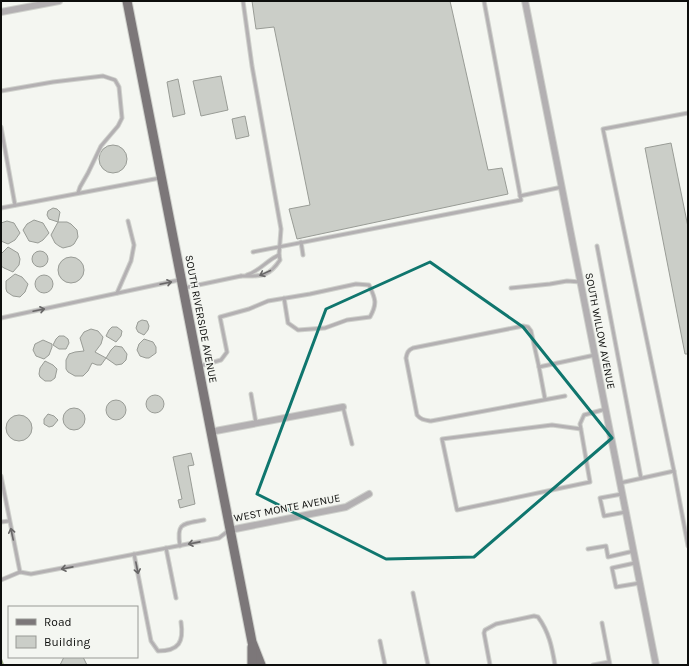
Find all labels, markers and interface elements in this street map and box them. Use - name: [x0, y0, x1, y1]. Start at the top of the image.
- street label: SOUTH RIVERSIDE AVENUE: [182, 254, 220, 384]
- one-way arrow: [260, 270, 272, 277]
- street label: SOUTH WILLOW AVENUE: [582, 272, 618, 390]
- one-way arrow: [159, 278, 172, 286]
- one-way arrow: [32, 306, 45, 314]
- street label: WEST MONTE AVENUE: [233, 491, 341, 525]
- one-way arrow: [8, 528, 16, 541]
- one-way arrow: [188, 539, 201, 547]
- one-way arrow: [134, 561, 142, 574]
- one-way arrow: [60, 564, 73, 572]
- legend: [8, 606, 138, 658]
- text: Road: [44, 615, 72, 629]
- text: Building: [44, 635, 91, 649]

